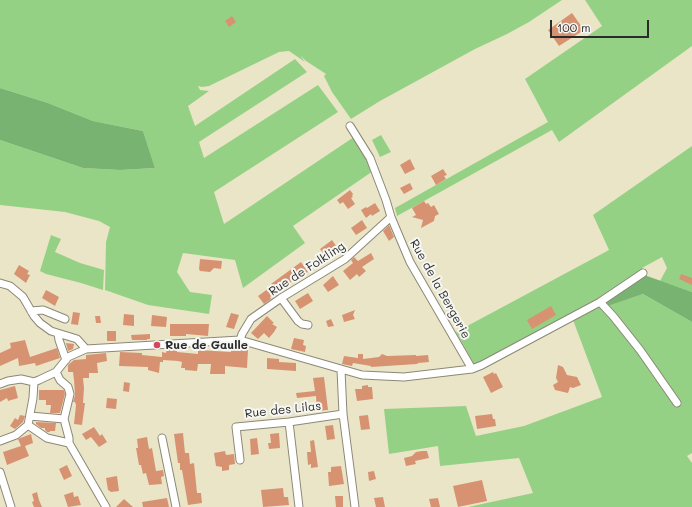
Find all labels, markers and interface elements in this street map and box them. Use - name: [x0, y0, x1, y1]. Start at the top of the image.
- scale bar: [552, 12, 651, 38]
- text: 100 m: [557, 19, 591, 35]
- street label: Rue de la Bergerie: [407, 237, 473, 341]
- street label: Rue de Folkling: [266, 239, 348, 299]
- place label: Rue de Gaulle: [165, 338, 248, 352]
- marker: Rue de Gaulle: [152, 340, 162, 350]
- street label: Rue des Lilas: [244, 399, 322, 421]

